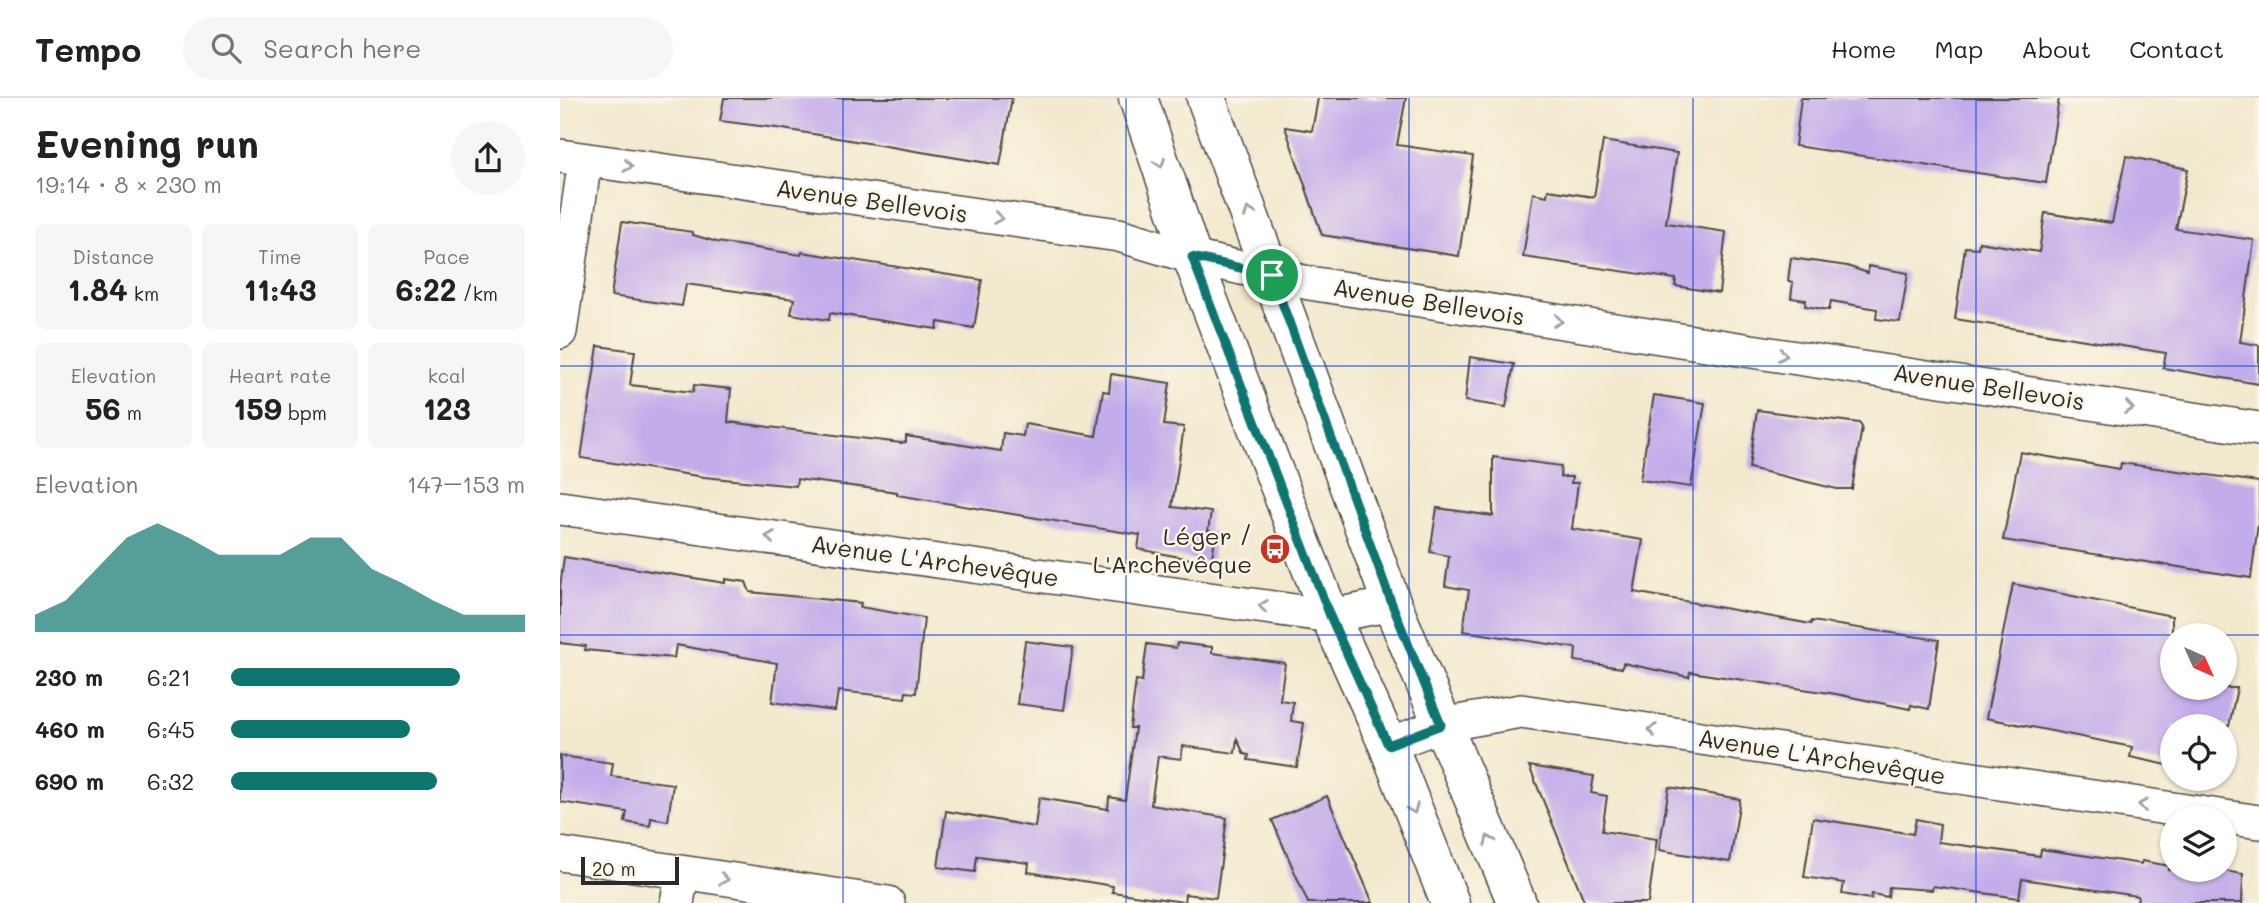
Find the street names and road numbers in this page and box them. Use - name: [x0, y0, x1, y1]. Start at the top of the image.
- street label: Avenue Bellevois: [774, 171, 970, 229]
- street label: Avenue Bellevois: [1331, 271, 1527, 331]
- street label: Avenue Bellevois: [1891, 356, 2087, 416]
- street label: Avenue L'Archevêque: [809, 527, 1061, 593]
- street label: Avenue L'Archevêque: [1696, 721, 1948, 791]

